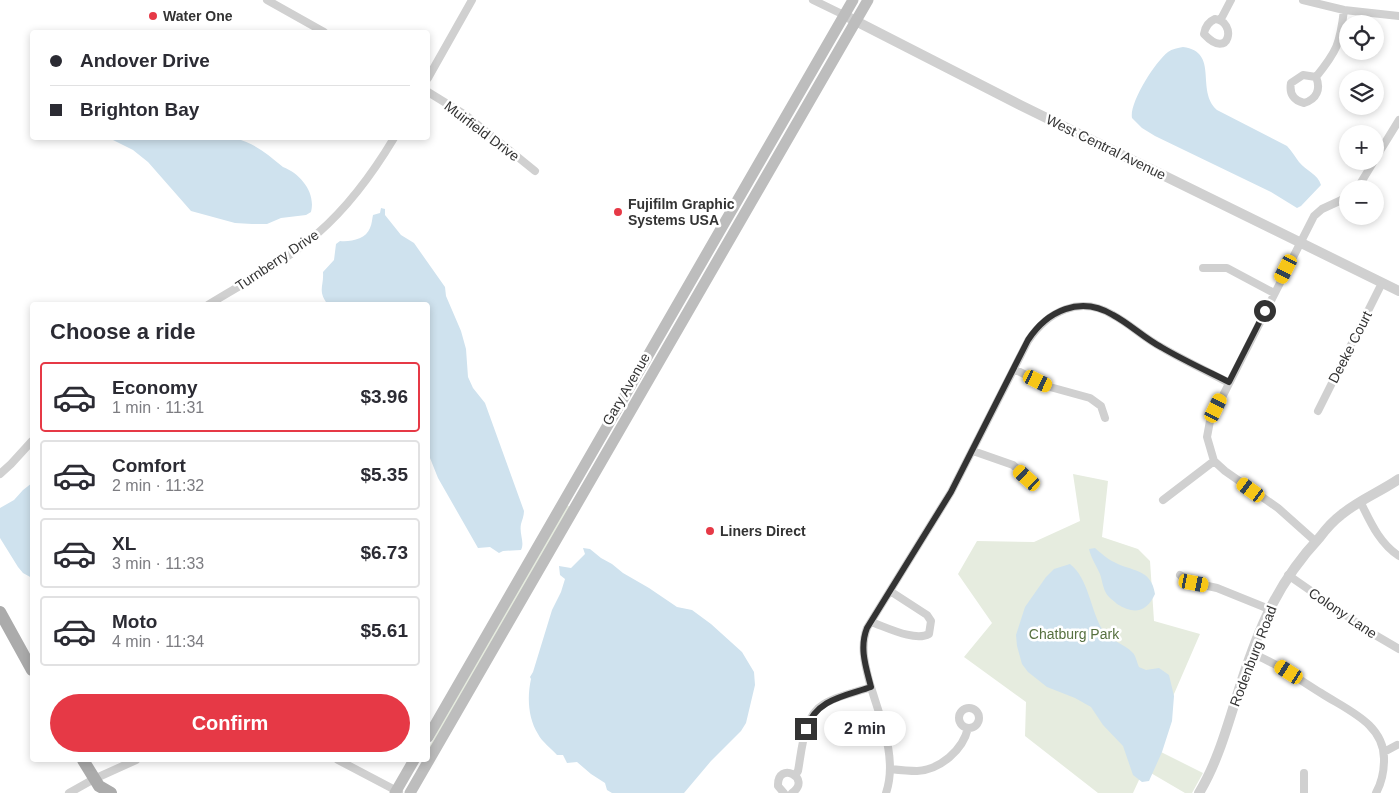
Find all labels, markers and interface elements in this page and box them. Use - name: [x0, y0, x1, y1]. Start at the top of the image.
- place label: Water One: [163, 8, 233, 24]
- marker: Water One: [147, 10, 159, 22]
- map controls: [1339, 15, 1384, 225]
- button: locate: [1339, 15, 1384, 60]
- text: Andover Drive: [80, 50, 210, 71]
- button: layers: [1339, 70, 1384, 115]
- street label: Muirfield Drive: [441, 98, 523, 164]
- text: Brighton Bay: [80, 99, 199, 120]
- street label: West Central Avenue: [1044, 111, 1169, 183]
- button: +: [1339, 125, 1384, 170]
- button: −: [1339, 180, 1384, 225]
- place label: Fujifilm Graphic Systems USA: [628, 196, 735, 228]
- marker: Fujifilm Graphic Systems USA: [612, 206, 624, 218]
- street label: Turnberry Drive: [232, 226, 322, 294]
- car: [1272, 252, 1299, 286]
- route start: [1254, 300, 1276, 322]
- street label: Deeke Court: [1325, 308, 1375, 386]
- text: Choose a ride: [50, 319, 195, 344]
- street label: Gary Avenue: [599, 350, 653, 428]
- car: [1021, 368, 1054, 394]
- icon: car: [52, 375, 97, 420]
- text: Economy: [112, 377, 198, 398]
- text: $3.96: [360, 386, 408, 407]
- car: [1202, 391, 1229, 425]
- text: 1 min · 11:31: [112, 399, 204, 416]
- icon: car: [52, 453, 97, 498]
- text: Comfort: [112, 455, 186, 476]
- car: [1010, 462, 1043, 494]
- text: $5.35: [360, 464, 408, 485]
- car: [1234, 475, 1267, 505]
- text: 2 min · 11:32: [112, 477, 204, 494]
- place label: Liners Direct: [720, 523, 806, 539]
- marker: Liners Direct: [704, 525, 716, 537]
- icon: car: [52, 531, 97, 576]
- text: XL: [112, 533, 136, 554]
- text: $6.73: [360, 542, 408, 563]
- text: 3 min · 11:33: [112, 555, 204, 572]
- car: [1177, 573, 1210, 593]
- street label: Colony Lane: [1306, 584, 1380, 642]
- street label: Rodenburg Road: [1226, 603, 1280, 709]
- icon: car: [52, 609, 97, 654]
- text: Moto: [112, 611, 157, 632]
- text: $5.61: [360, 620, 408, 641]
- park label: Chatburg Park: [1029, 626, 1120, 642]
- text: 4 min · 11:34: [112, 633, 204, 650]
- car: [1272, 658, 1305, 686]
- button: Confirm: [50, 694, 410, 752]
- callout: 2 min: [824, 712, 906, 746]
- route end: [795, 718, 817, 740]
- text: 2 min: [844, 720, 886, 737]

